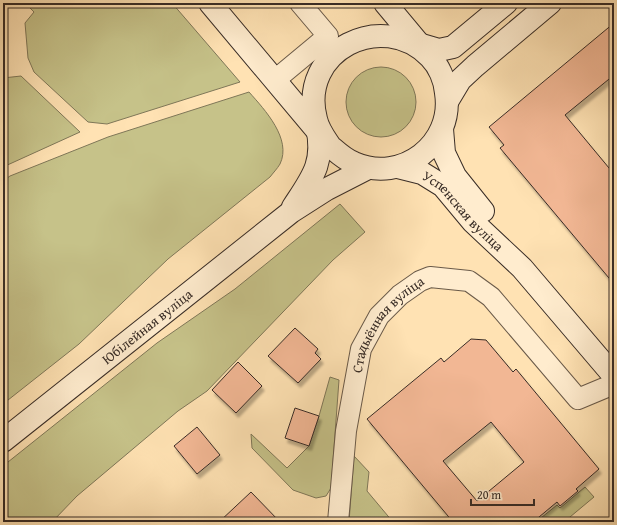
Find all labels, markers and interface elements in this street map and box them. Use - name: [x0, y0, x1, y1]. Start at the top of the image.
- street label: Успенская вуліца: [419, 166, 508, 256]
- street label: Стадыённая вуліца: [347, 271, 428, 374]
- street label: Юбілейная вуліца: [97, 284, 197, 369]
- scale bar: [471, 481, 534, 507]
- text: 20 m: [477, 486, 501, 503]

